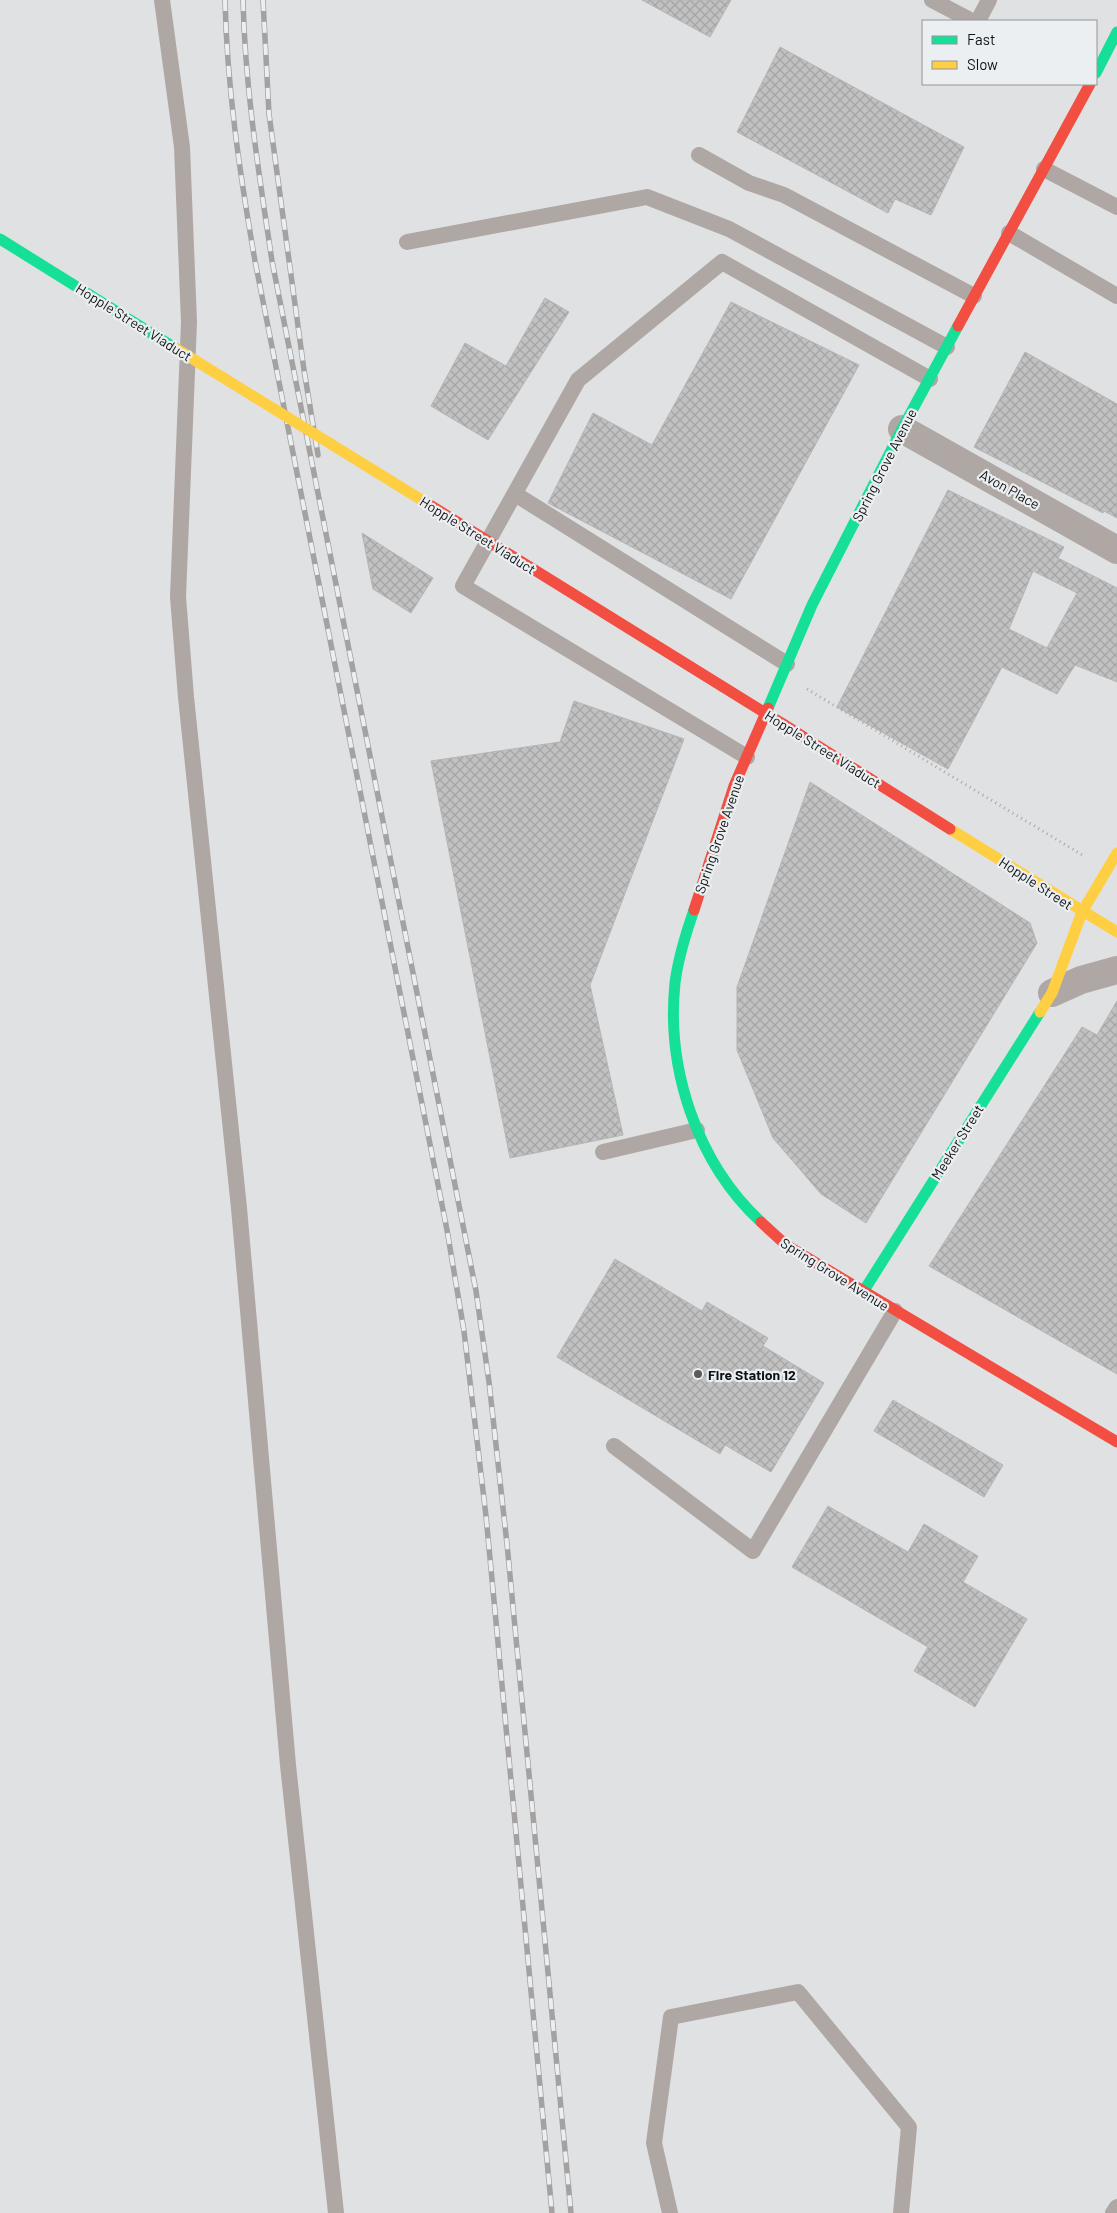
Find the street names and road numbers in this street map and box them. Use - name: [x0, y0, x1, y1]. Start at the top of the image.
- street label: Hopple Street Viaduct: [73, 279, 195, 365]
- street label: Spring Grove Avenue: [848, 406, 920, 524]
- street label: Avon Place: [977, 466, 1043, 512]
- street label: Hopple Street Viaduct: [417, 492, 539, 578]
- street label: Hopple Street Viaduct: [762, 706, 884, 792]
- street label: Spring Grove Avenue: [691, 772, 747, 896]
- street label: Hopple Street: [996, 853, 1076, 913]
- street label: Meeker Street: [927, 1101, 987, 1183]
- street label: Spring Grove Avenue: [778, 1234, 892, 1314]

